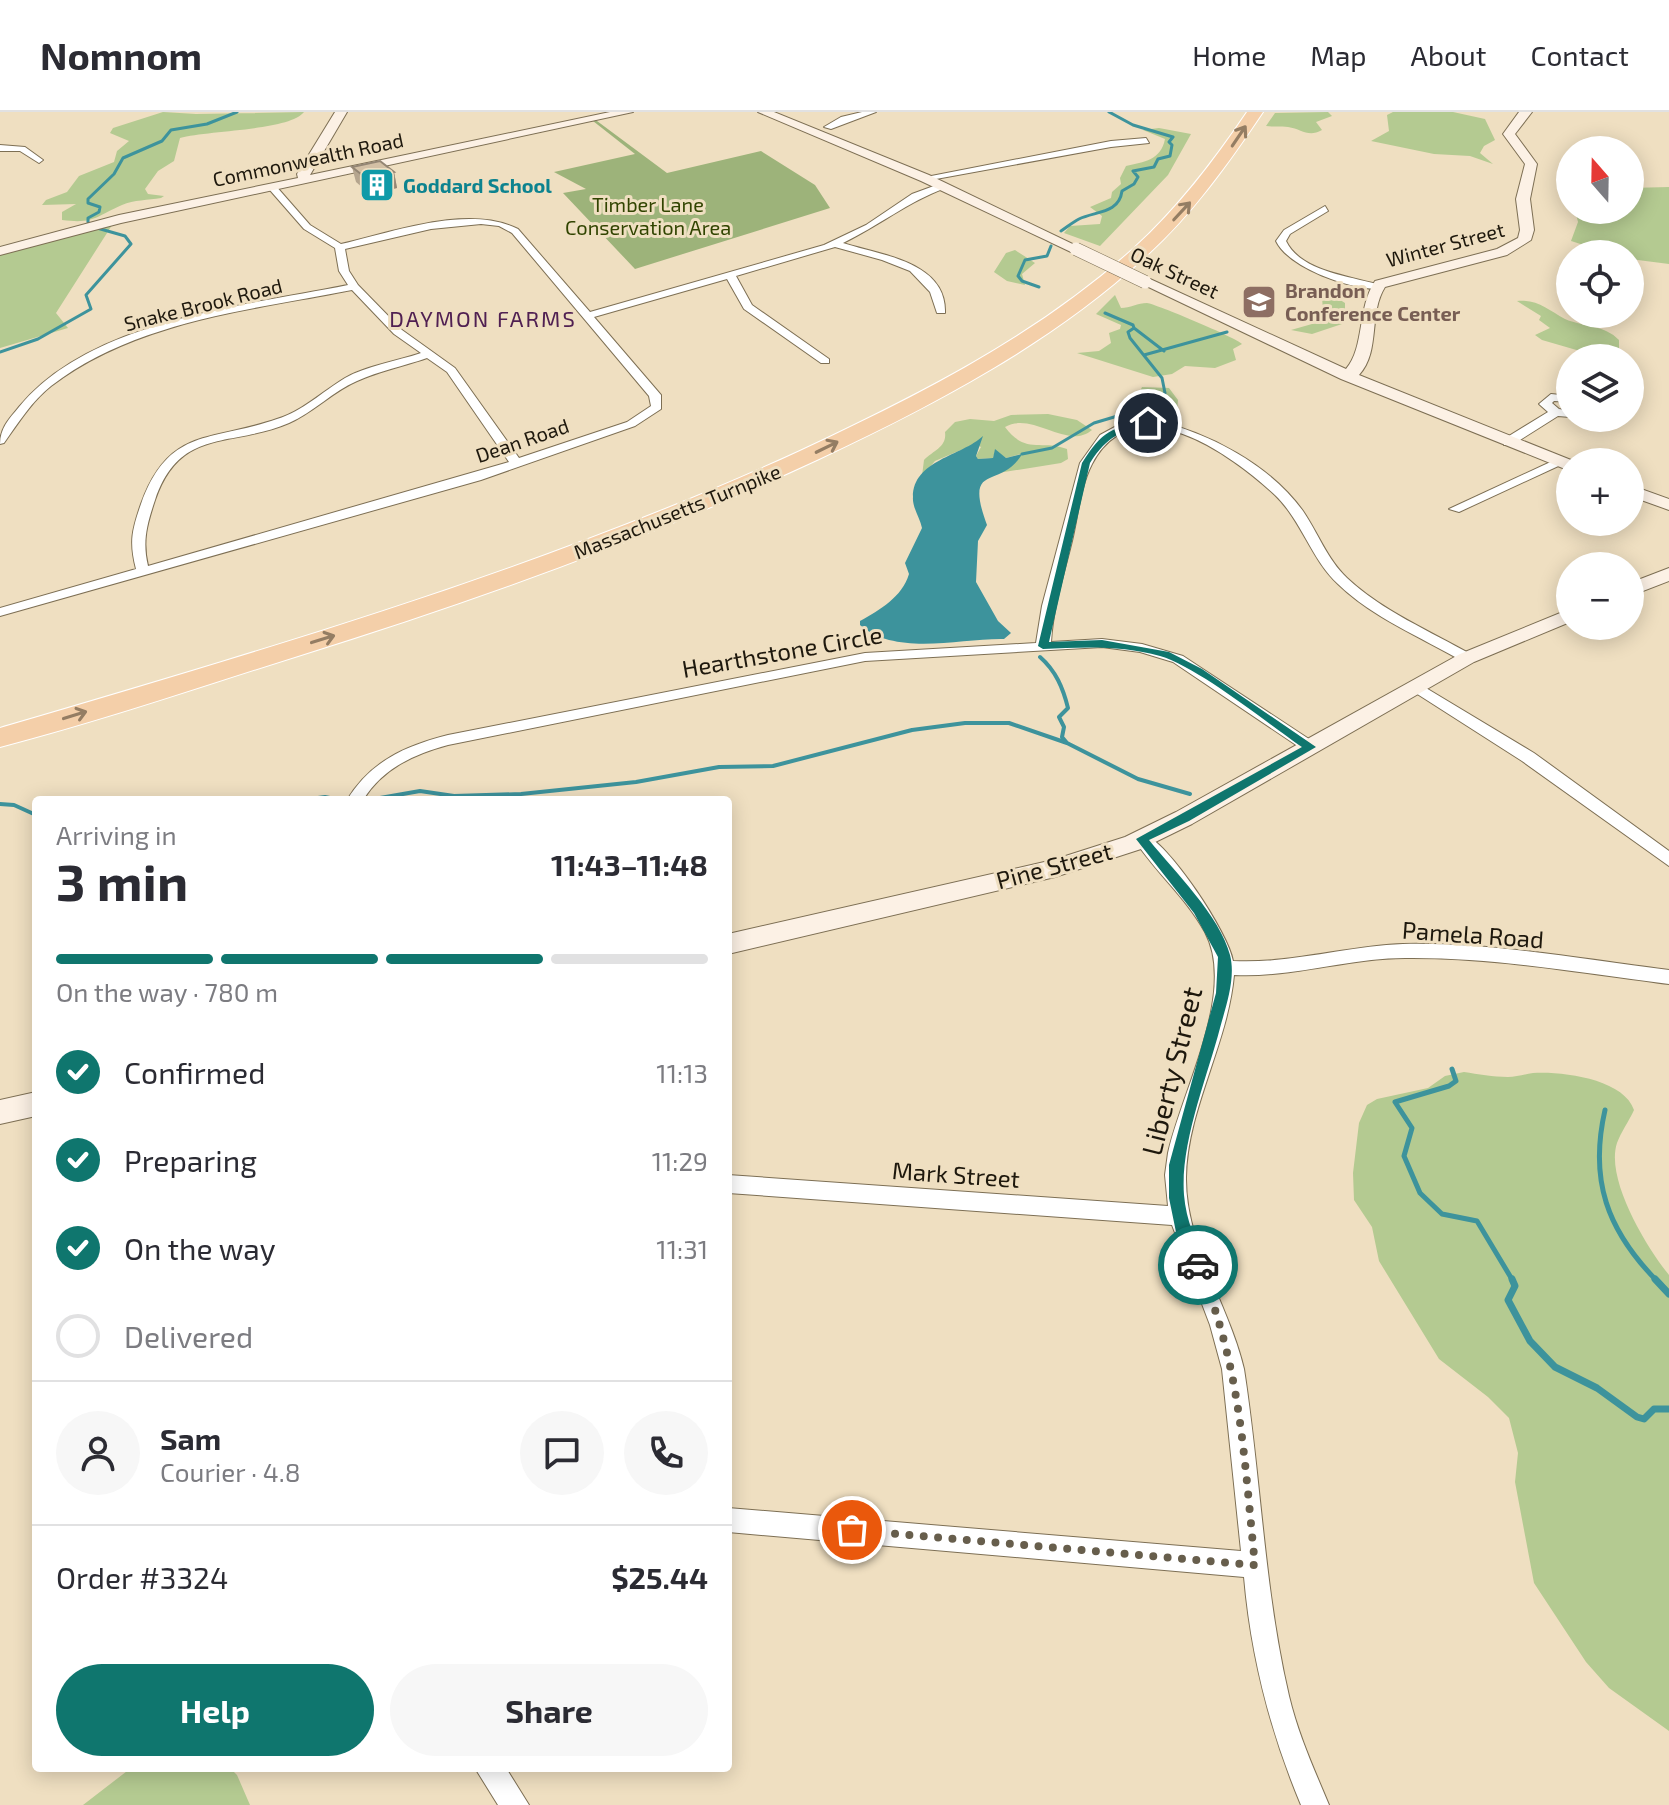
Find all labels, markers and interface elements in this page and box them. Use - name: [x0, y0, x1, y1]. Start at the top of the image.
- text: Nomnom: [40, 32, 202, 78]
- text: Home: [1192, 38, 1266, 72]
- text: Map: [1310, 38, 1367, 72]
- text: About: [1411, 38, 1486, 72]
- text: Contact: [1530, 38, 1629, 72]
- one-way arrow: [1231, 126, 1247, 148]
- street label: Commonwealth Road: [210, 127, 406, 191]
- north arrow: [1556, 136, 1644, 224]
- map controls: [1556, 136, 1644, 640]
- building icon: Goddard School: [358, 166, 396, 204]
- place label: Goddard School: [403, 173, 552, 197]
- park label: Timber Lane Conservation Area: [565, 192, 731, 239]
- one-way arrow: [1172, 202, 1190, 222]
- street label: Winter Street: [1383, 217, 1507, 271]
- button: locate: [1556, 240, 1644, 328]
- street label: Oak Street: [1127, 241, 1223, 303]
- street label: Snake Brook Road: [121, 273, 285, 335]
- place label: Brandon Conference Center: [1285, 278, 1461, 325]
- school or university icon: Brandon Conference Center: [1240, 283, 1278, 321]
- district label: DAYMON FARMS: [389, 305, 577, 331]
- button: layers: [1556, 344, 1644, 432]
- pin: [1114, 389, 1182, 457]
- icon: home: [1126, 401, 1170, 445]
- street label: Dean Road: [472, 413, 572, 467]
- one-way arrow: [815, 439, 839, 454]
- button: +: [1556, 448, 1644, 536]
- street label: Massachusetts Turnpike: [570, 458, 784, 564]
- button: −: [1556, 552, 1644, 640]
- street label: Hearthstone Circle: [680, 619, 884, 683]
- one-way arrow: [310, 631, 336, 646]
- one-way arrow: [62, 707, 87, 722]
- text: Arriving in: [56, 819, 177, 850]
- street label: Pine Street: [993, 836, 1115, 894]
- text: 11:43–11:48: [551, 846, 708, 882]
- text: 3 min: [56, 849, 188, 911]
- street label: Pamela Road: [1401, 915, 1545, 953]
- text: On the way · 780 m: [56, 976, 278, 1007]
- street label: Liberty Street: [1134, 983, 1208, 1159]
- icon: check: [56, 1050, 100, 1094]
- text: Confirmed: [124, 1054, 265, 1090]
- text: 11:13: [656, 1057, 708, 1088]
- icon: check: [56, 1138, 100, 1182]
- text: Preparing: [124, 1142, 257, 1178]
- text: 11:29: [652, 1145, 708, 1176]
- street label: Mark Street: [891, 1155, 1021, 1193]
- courier: [1158, 1225, 1238, 1305]
- icon: check: [56, 1226, 100, 1270]
- text: On the way: [124, 1230, 276, 1266]
- text: 11:31: [656, 1233, 708, 1264]
- icon: car: [1176, 1243, 1220, 1287]
- text: Delivered: [124, 1318, 253, 1354]
- button: person: [56, 1411, 140, 1495]
- button: chat: [520, 1411, 604, 1495]
- button: phone: [624, 1411, 708, 1495]
- text: Sam: [160, 1420, 221, 1456]
- text: Courier · 4.8: [160, 1456, 301, 1487]
- pin: [818, 1496, 886, 1564]
- icon: bag: [830, 1508, 874, 1552]
- text: Order #3324: [56, 1559, 228, 1595]
- text: $25.44: [611, 1559, 708, 1595]
- button: Help: [56, 1664, 374, 1756]
- button: Share: [390, 1664, 708, 1756]

